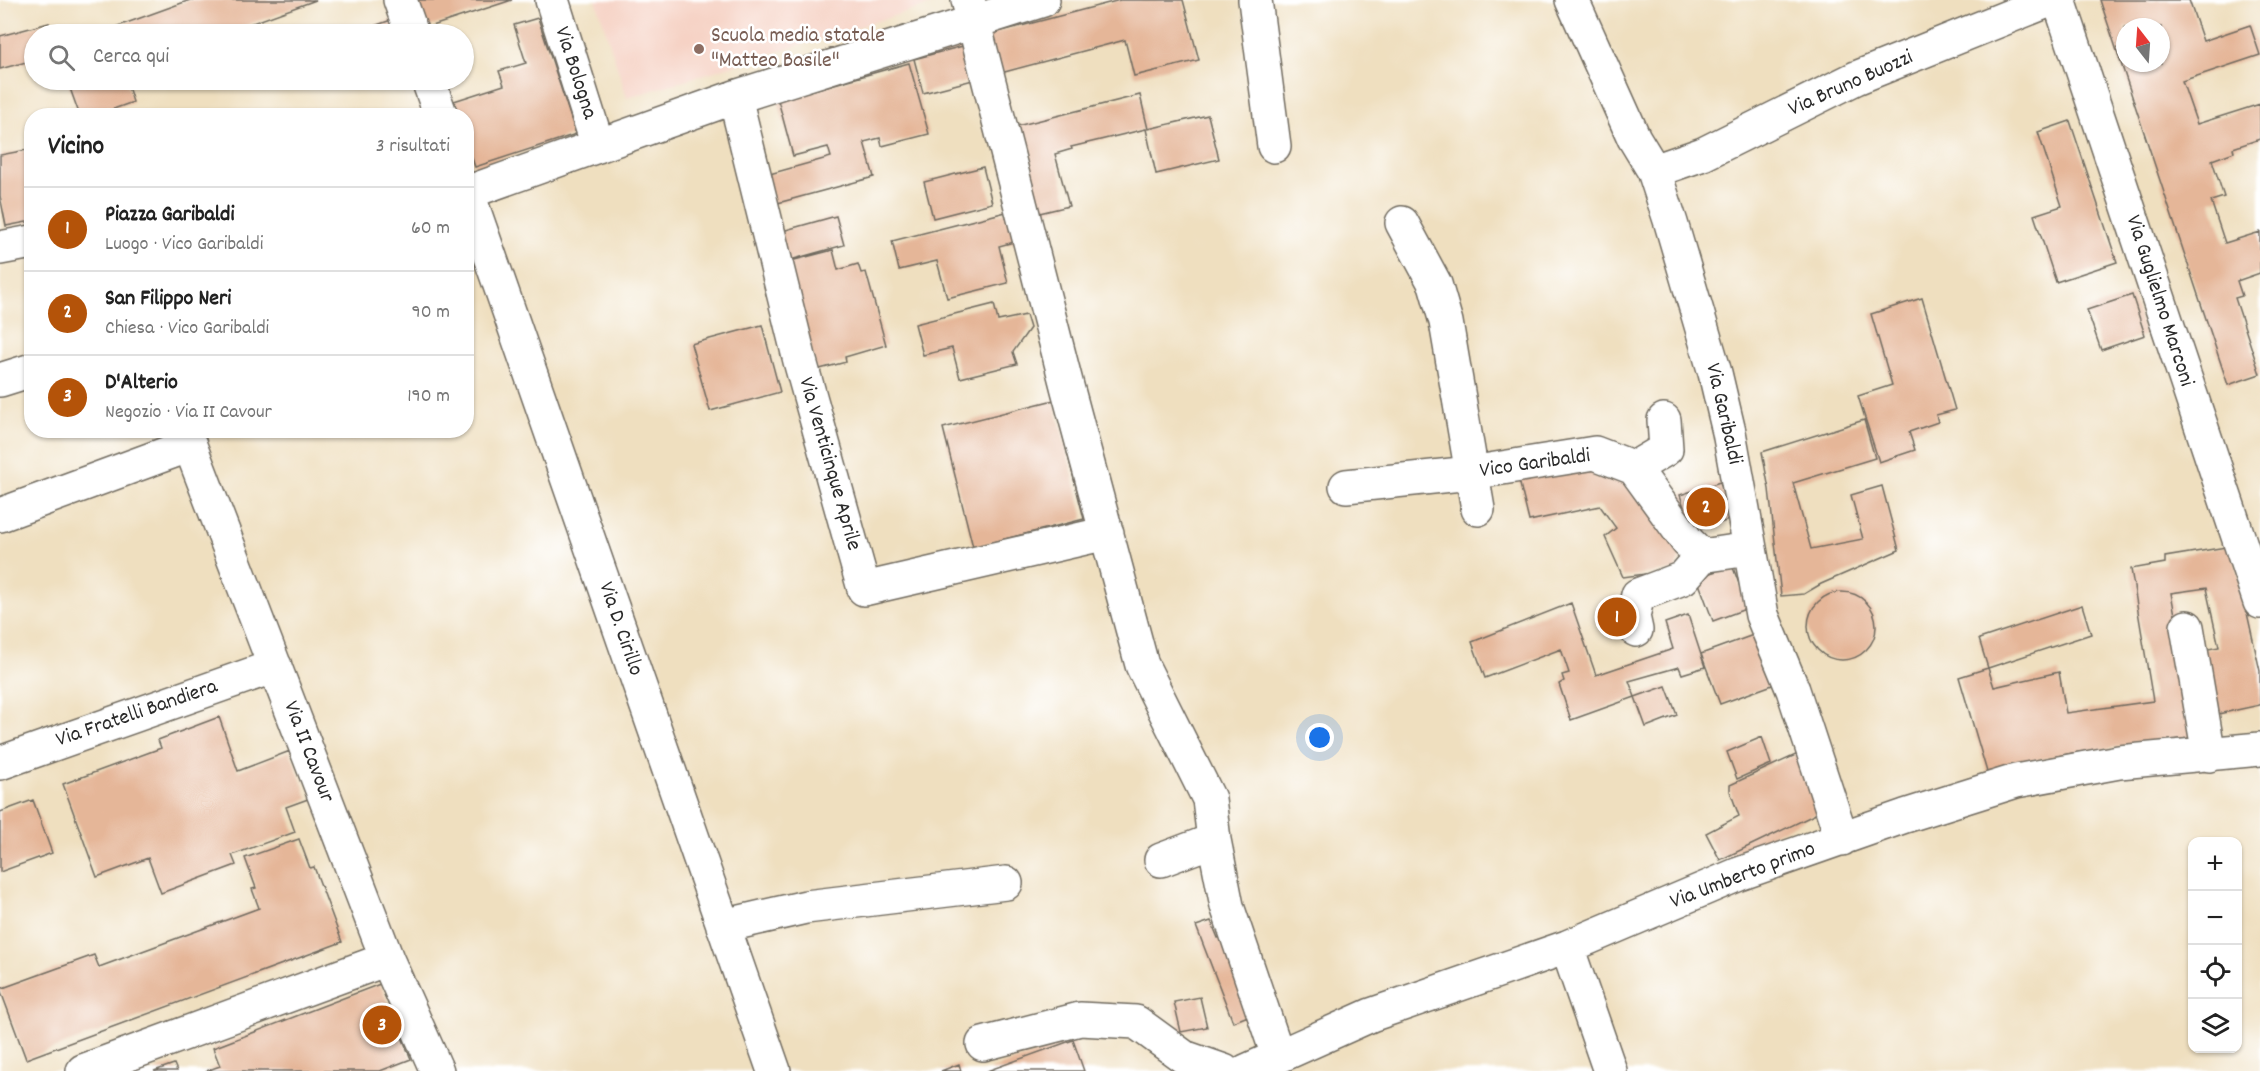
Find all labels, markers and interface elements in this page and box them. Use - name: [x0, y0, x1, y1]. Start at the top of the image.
- north arrow: [2116, 18, 2170, 72]
- place label: Scuola media statale "Matteo Basile": [711, 21, 885, 77]
- street label: Via Bologna: [546, 23, 605, 124]
- search box: [24, 24, 474, 90]
- icon: search: [45, 41, 78, 74]
- text: Cerca qui: [93, 42, 169, 73]
- marker: Scuola media statale "Matteo Basile": [692, 42, 706, 56]
- street label: Via Bruno Buozzi: [1784, 43, 1918, 125]
- text: Vicino: [48, 129, 104, 166]
- text: 3 risultati: [376, 133, 450, 161]
- text: Piazza Garibaldi: [105, 200, 234, 231]
- street label: Via Guglielmo Marconi: [2117, 211, 2201, 391]
- text: 1: [65, 215, 70, 243]
- text: 60 m: [411, 215, 450, 243]
- text: Luogo · Vico Garibaldi: [105, 231, 263, 259]
- text: San Filippo Neri: [105, 284, 231, 315]
- text: 2: [63, 299, 72, 327]
- text: 90 m: [412, 299, 450, 327]
- text: Chiesa · Vico Garibaldi: [105, 315, 269, 343]
- street label: Via Garibaldi: [1696, 360, 1750, 468]
- text: D'Alterio: [105, 368, 178, 399]
- street label: Via Venticinque Aprile: [789, 374, 869, 554]
- text: 3: [63, 383, 72, 411]
- text: 190 m: [407, 383, 450, 411]
- text: Negozio · Via II Cavour: [105, 399, 272, 427]
- street label: Vico Garibaldi: [1478, 441, 1592, 487]
- pin: 2: [1686, 484, 1726, 530]
- street label: Via D. Cirillo: [589, 578, 651, 680]
- pin: 1: [1598, 594, 1636, 640]
- street label: Via Fratelli Bandiera: [52, 672, 223, 756]
- street label: Via II Cavour: [274, 697, 342, 808]
- your location: [1305, 723, 1334, 752]
- street label: Via Umberto primo: [1666, 834, 1820, 918]
- map controls: [2188, 837, 2242, 1053]
- button: +: [2188, 837, 2242, 891]
- button: −: [2188, 891, 2242, 945]
- button: locate: [2188, 945, 2242, 999]
- button: layers: [2188, 999, 2242, 1053]
- pin: 3: [362, 1002, 401, 1048]

